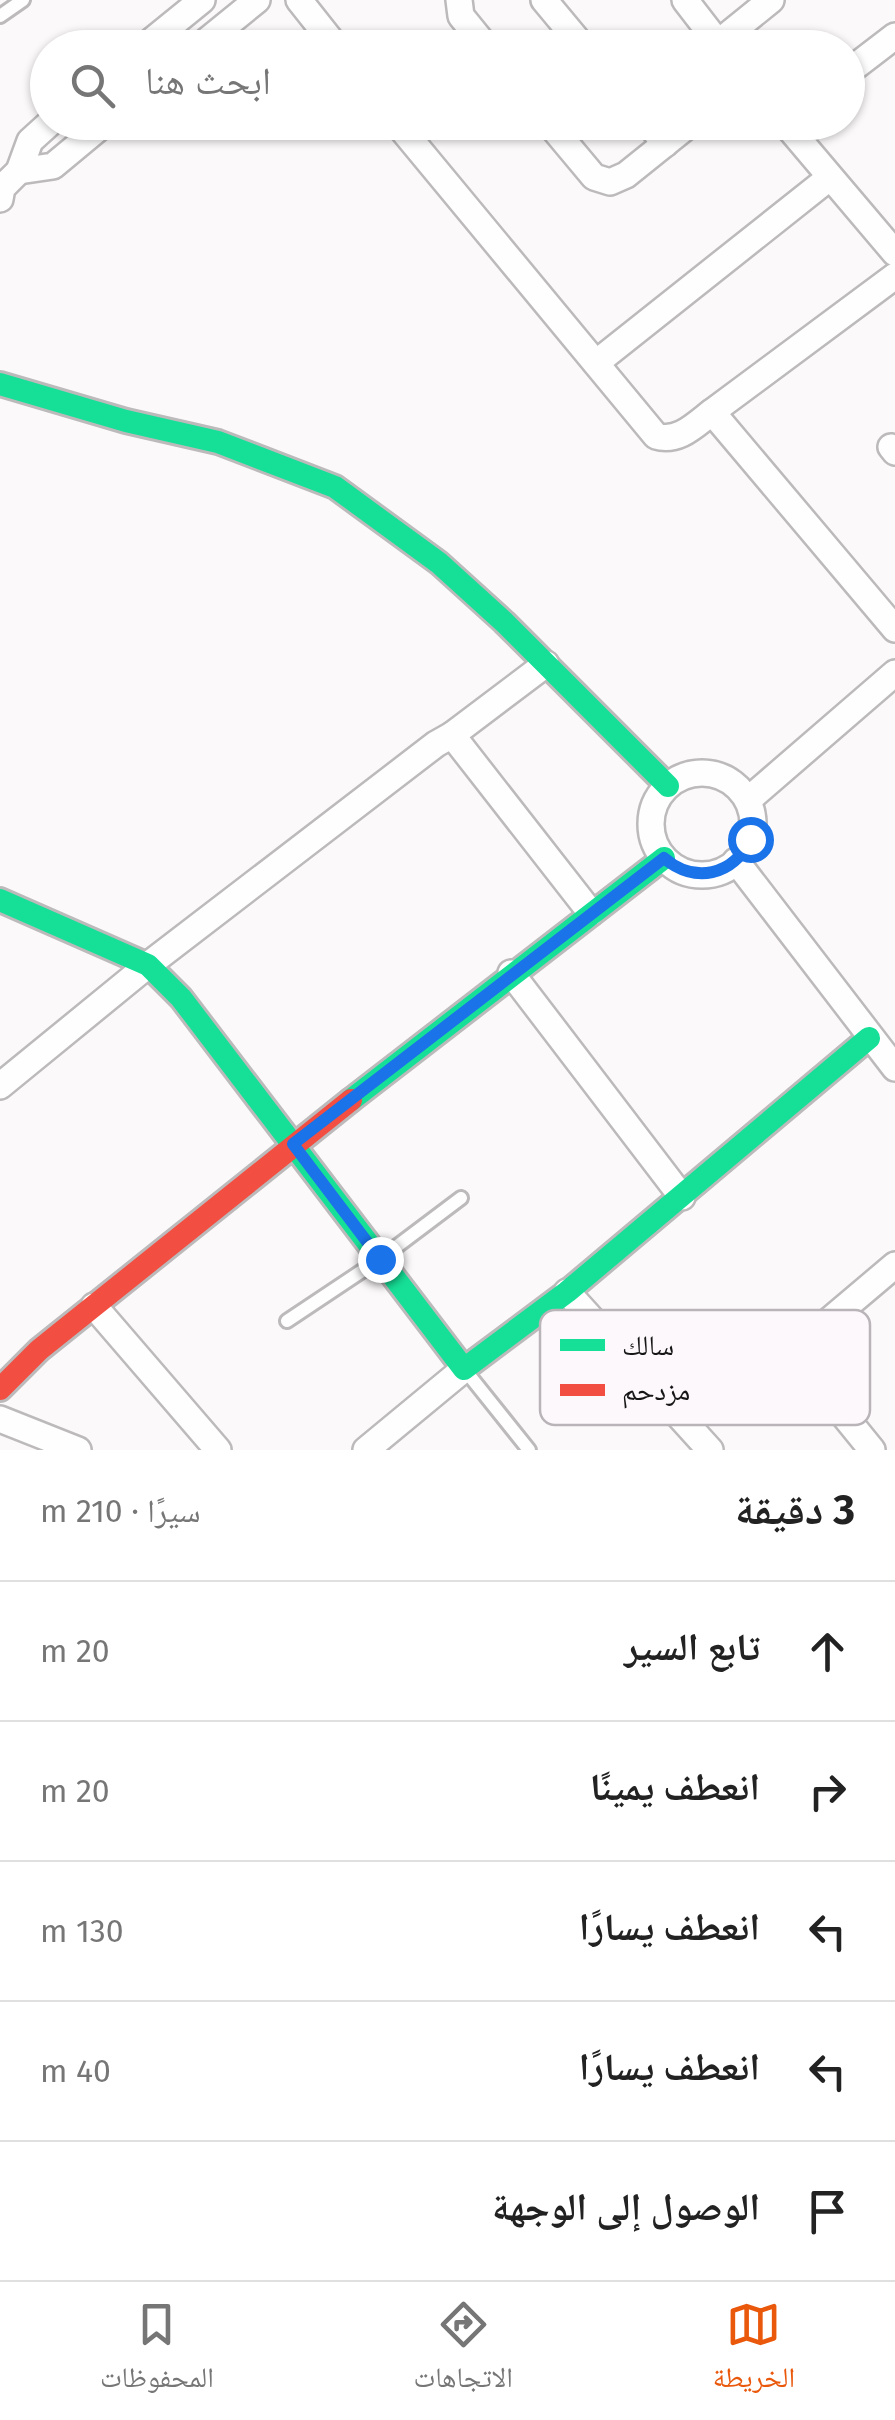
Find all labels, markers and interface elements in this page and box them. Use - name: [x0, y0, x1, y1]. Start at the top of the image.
- search box: [30, 30, 865, 140]
- icon: search: [65, 58, 120, 113]
- text: ابحث هنا: [145, 58, 271, 104]
- route start: [728, 817, 774, 863]
- route end: [358, 1237, 404, 1283]
- legend: [540, 1310, 870, 1425]
- text: سالك: [622, 1329, 674, 1362]
- text: مزدحم: [622, 1374, 690, 1409]
- text: 3 دقيقة: [735, 1485, 855, 1535]
- text: سيرًا · 210 m: [40, 1492, 200, 1530]
- text: تابع السير: [624, 1624, 760, 1670]
- icon: ahead: [800, 1624, 855, 1679]
- text: 20 m: [40, 1632, 110, 1670]
- text: انعطف يمينًا: [590, 1764, 760, 1810]
- icon: right: [800, 1764, 855, 1819]
- text: 20 m: [40, 1772, 110, 1810]
- text: انعطف يسارًا: [579, 1904, 760, 1950]
- icon: left: [800, 1904, 855, 1959]
- text: 130 m: [40, 1912, 124, 1950]
- text: انعطف يسارًا: [579, 2044, 760, 2090]
- icon: left: [800, 2044, 855, 2099]
- text: 40 m: [40, 2052, 111, 2090]
- text: الوصول إلى الوجهة: [492, 2184, 760, 2230]
- icon: arrive: [800, 2184, 855, 2239]
- tab: المحفوظات: [100, 2297, 214, 2405]
- tab: الاتجاهات: [414, 2297, 513, 2405]
- tab: الخريطة: [713, 2297, 795, 2405]

